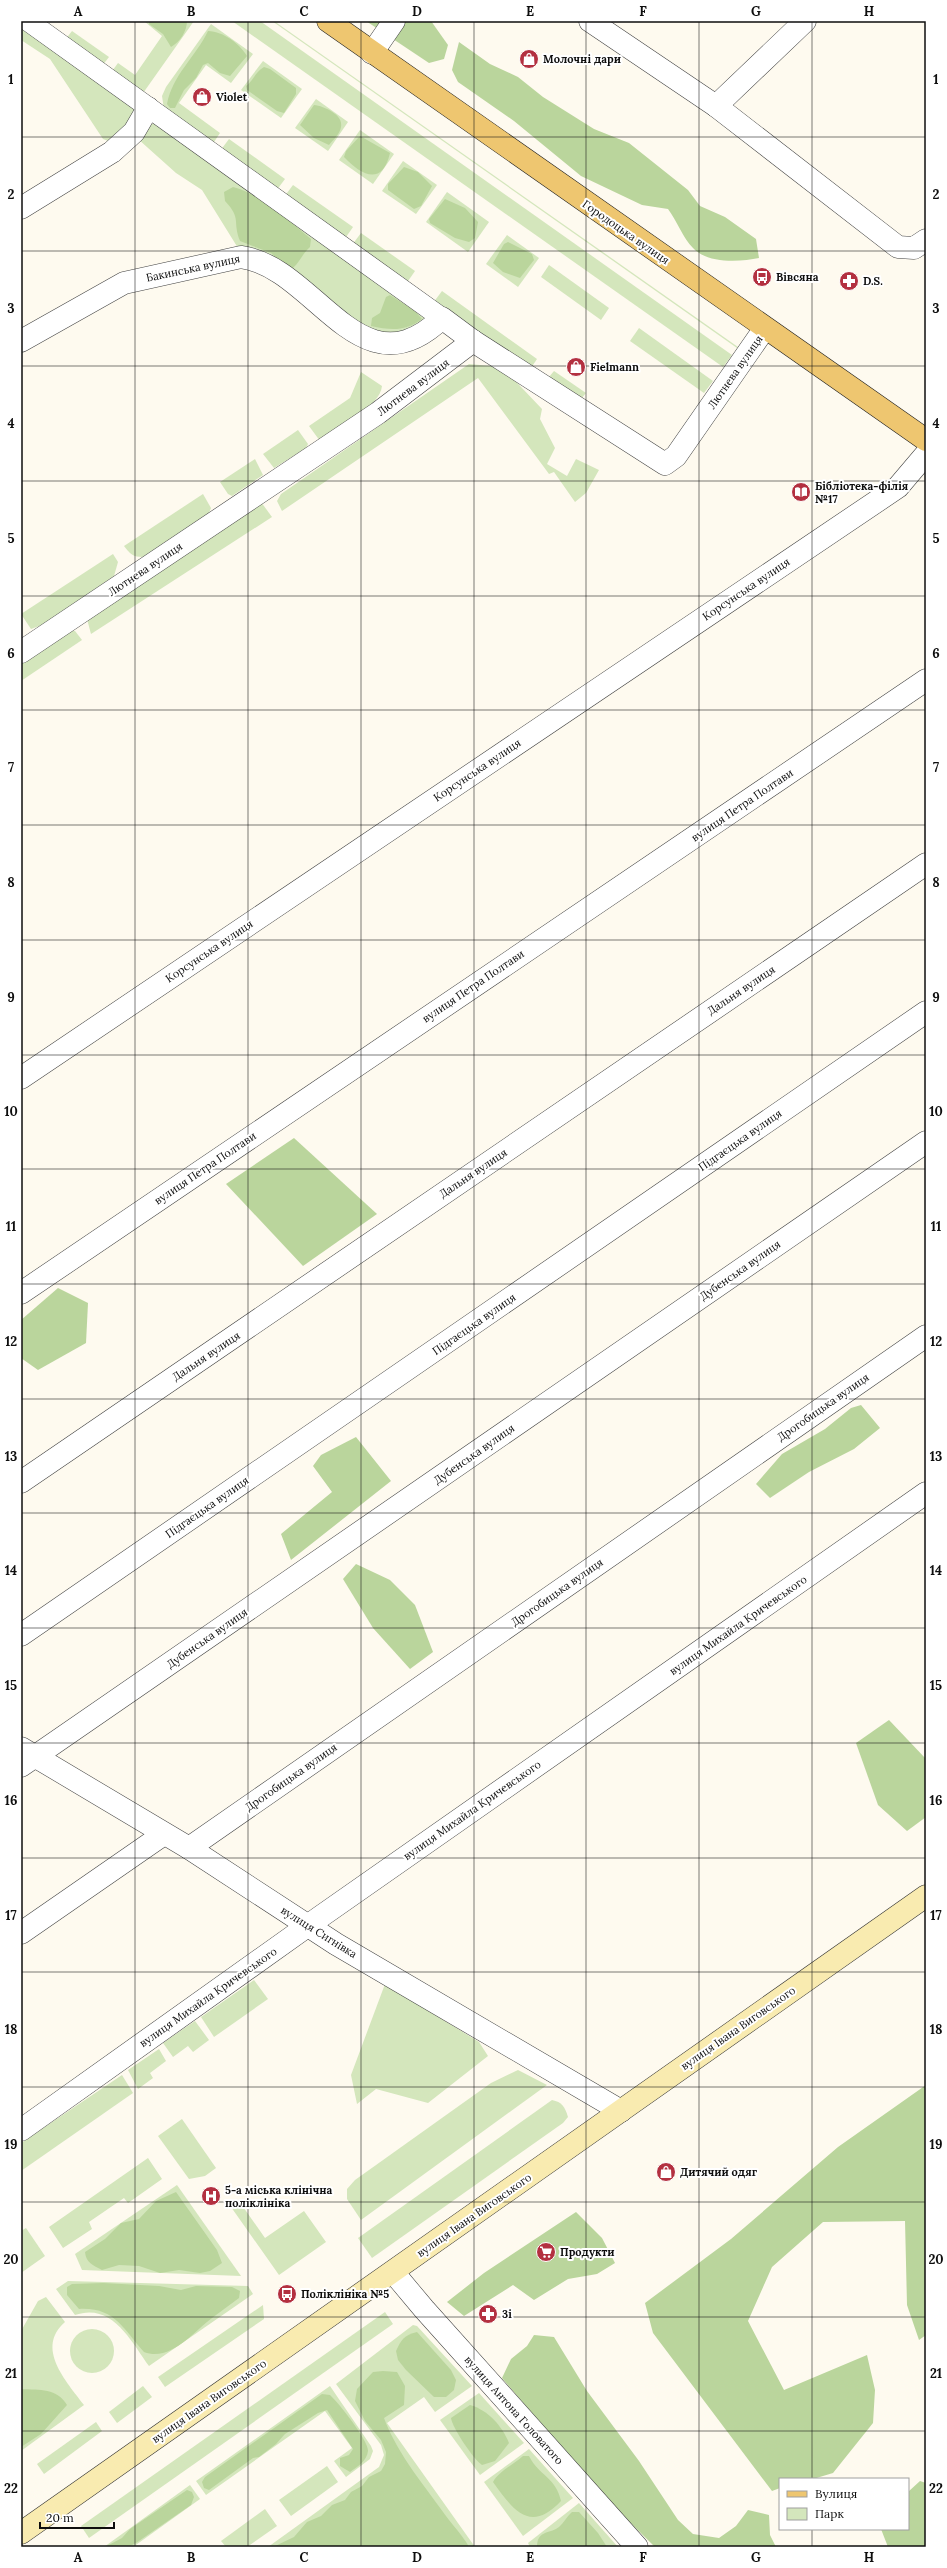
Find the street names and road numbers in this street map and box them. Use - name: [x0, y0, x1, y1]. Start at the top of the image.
- street label: Городоцька вулиця: [580, 197, 672, 267]
- street label: Бакинська вулиця: [145, 251, 241, 285]
- street label: Лютнева вулиця: [704, 332, 766, 412]
- street label: Лютнева вулиця: [374, 355, 452, 419]
- street label: Лютнева вулиця: [105, 539, 185, 599]
- street label: Корсунська вулиця: [700, 555, 792, 623]
- street label: Корсунська вулиця: [431, 736, 523, 804]
- street label: вулиця Петра Полтави: [688, 766, 796, 844]
- street label: Корсунська вулиця: [163, 917, 255, 985]
- street label: вулиця Петра Полтави: [419, 947, 527, 1025]
- street label: Дальня вулиця: [704, 962, 778, 1018]
- street label: Підгаєцька вулиця: [696, 1106, 784, 1174]
- street label: вулиця Петра Полтави: [151, 1129, 259, 1207]
- street label: Дальня вулиця: [436, 1145, 510, 1201]
- street label: Дубенська вулиця: [697, 1237, 783, 1303]
- street label: Підгаєцька вулиця: [430, 1290, 518, 1358]
- street label: Дальня вулиця: [169, 1328, 243, 1384]
- street label: Дрогобицька вулиця: [774, 1370, 872, 1444]
- street label: Дубенська вулиця: [431, 1421, 517, 1487]
- street label: Підгаєцька вулиця: [163, 1473, 251, 1541]
- street label: Дрогобицька вулиця: [508, 1555, 606, 1629]
- street label: вулиця Михайла Кричевського: [666, 1572, 810, 1678]
- street label: Дубенська вулиця: [164, 1605, 250, 1671]
- street label: Дрогобицька вулиця: [242, 1740, 340, 1814]
- street label: вулиця Михайла Кричевського: [400, 1757, 544, 1863]
- street label: вулиця Сигнівка: [278, 1903, 360, 1961]
- street label: вулиця Михайла Кричевського: [136, 1944, 280, 2050]
- street label: вулиця Івана Виговського: [678, 1983, 798, 2073]
- street label: вулиця Івана Виговського: [414, 2170, 534, 2260]
- street label: вулиця Антона Головатого: [461, 2353, 567, 2467]
- street label: вулиця Івана Виговського: [149, 2356, 269, 2446]

